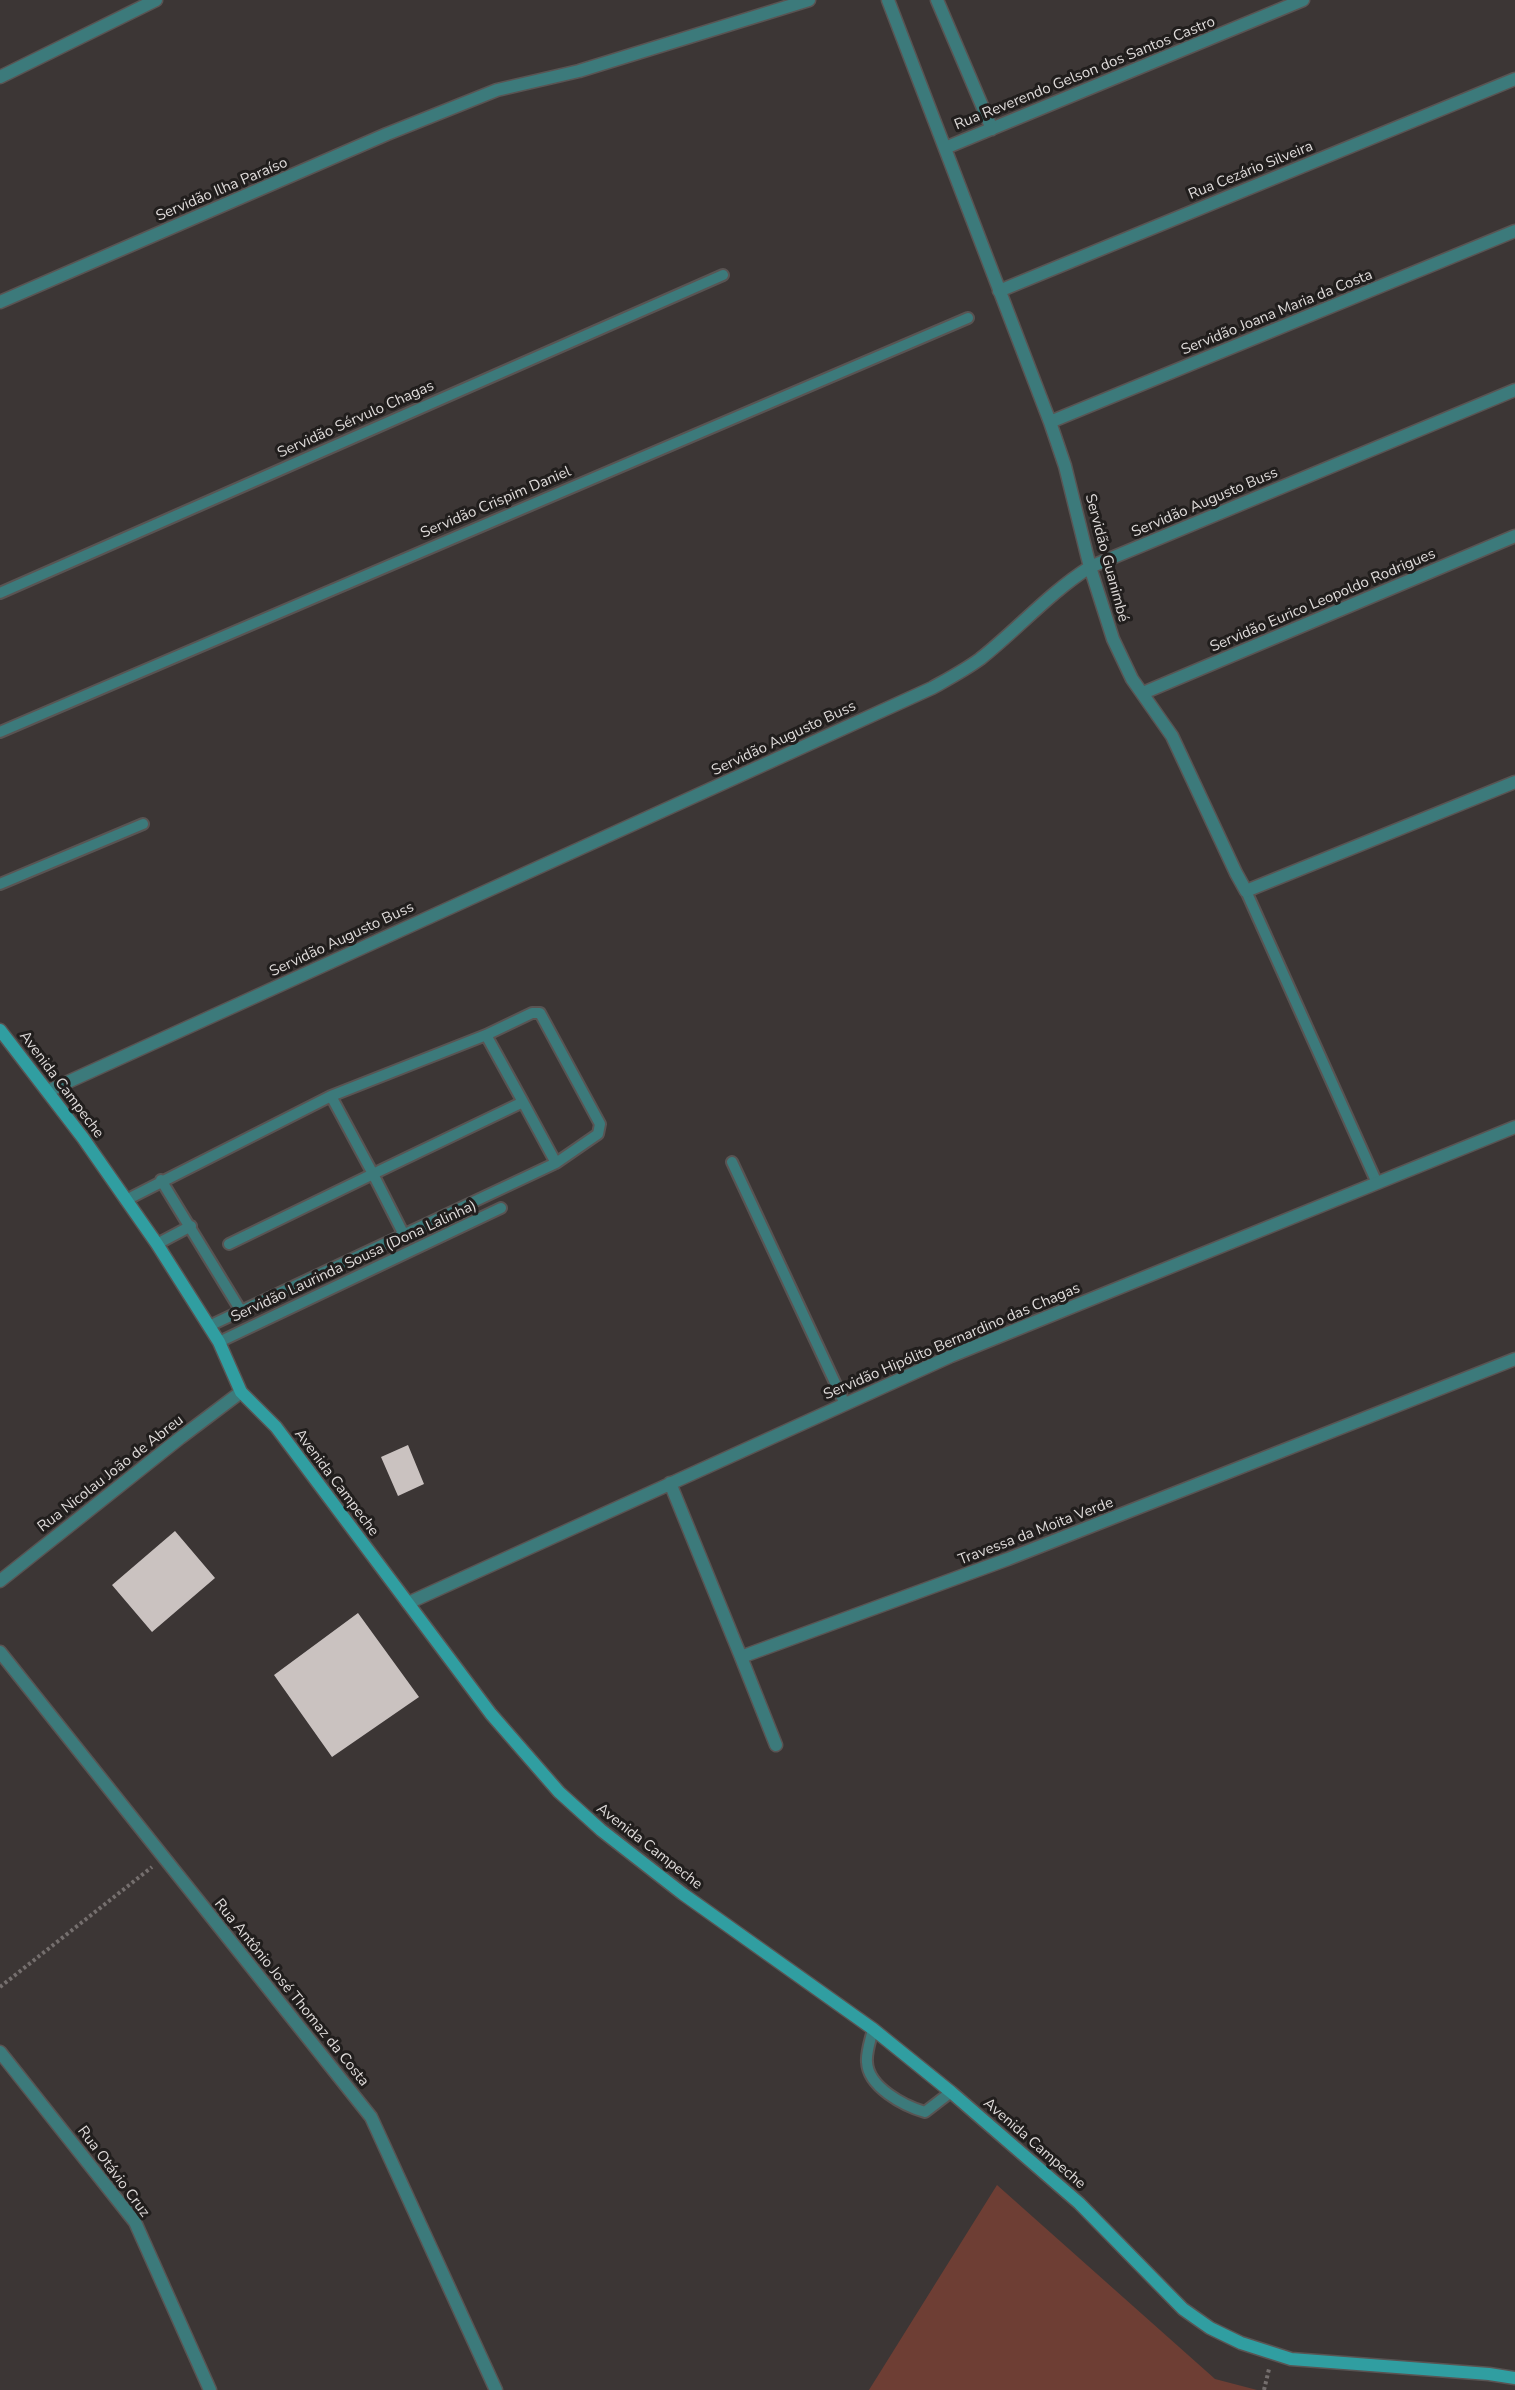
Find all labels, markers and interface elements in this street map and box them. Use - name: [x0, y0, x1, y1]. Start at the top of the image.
- street label: Rua Reverendo Gelson dos Santos Castro: [952, 13, 1218, 135]
- street label: Rua Cezário Silveira: [1186, 138, 1316, 204]
- street label: Servidão Ilha Paraíso: [154, 154, 290, 226]
- street label: Servidão Joana Maria da Costa: [1179, 266, 1375, 360]
- street label: Servidão Sérvulo Chagas: [275, 377, 437, 463]
- street label: Servidão Crispim Daniel: [418, 463, 574, 543]
- street label: Servidão Augusto Buss: [1129, 464, 1281, 542]
- street label: Servidão Guanimbé: [1080, 492, 1132, 624]
- street label: Servidão Eurico Leopoldo Rodrigues: [1208, 545, 1438, 657]
- street label: Servidão Augusto Buss: [709, 698, 859, 780]
- street label: Servidão Augusto Buss: [267, 899, 417, 981]
- street label: Avenida Campeche: [15, 1028, 107, 1142]
- street label: Servidão Laurinda Sousa (Dona Lalinha): [228, 1197, 480, 1327]
- street label: Servidão Hipólito Bernardino das Chagas: [821, 1280, 1083, 1404]
- street label: Rua Nicolau João de Abreu: [35, 1412, 187, 1536]
- street label: Avenida Campeche: [290, 1426, 382, 1540]
- street label: Travessa da Moita Verde: [956, 1494, 1116, 1570]
- street label: Avenida Campeche: [592, 1800, 706, 1894]
- street label: Rua Antônio José Thomaz da Costa: [210, 1896, 372, 2090]
- street label: Avenida Campeche: [979, 2095, 1089, 2193]
- street label: Rua Otávio Cruz: [73, 2123, 153, 2221]

